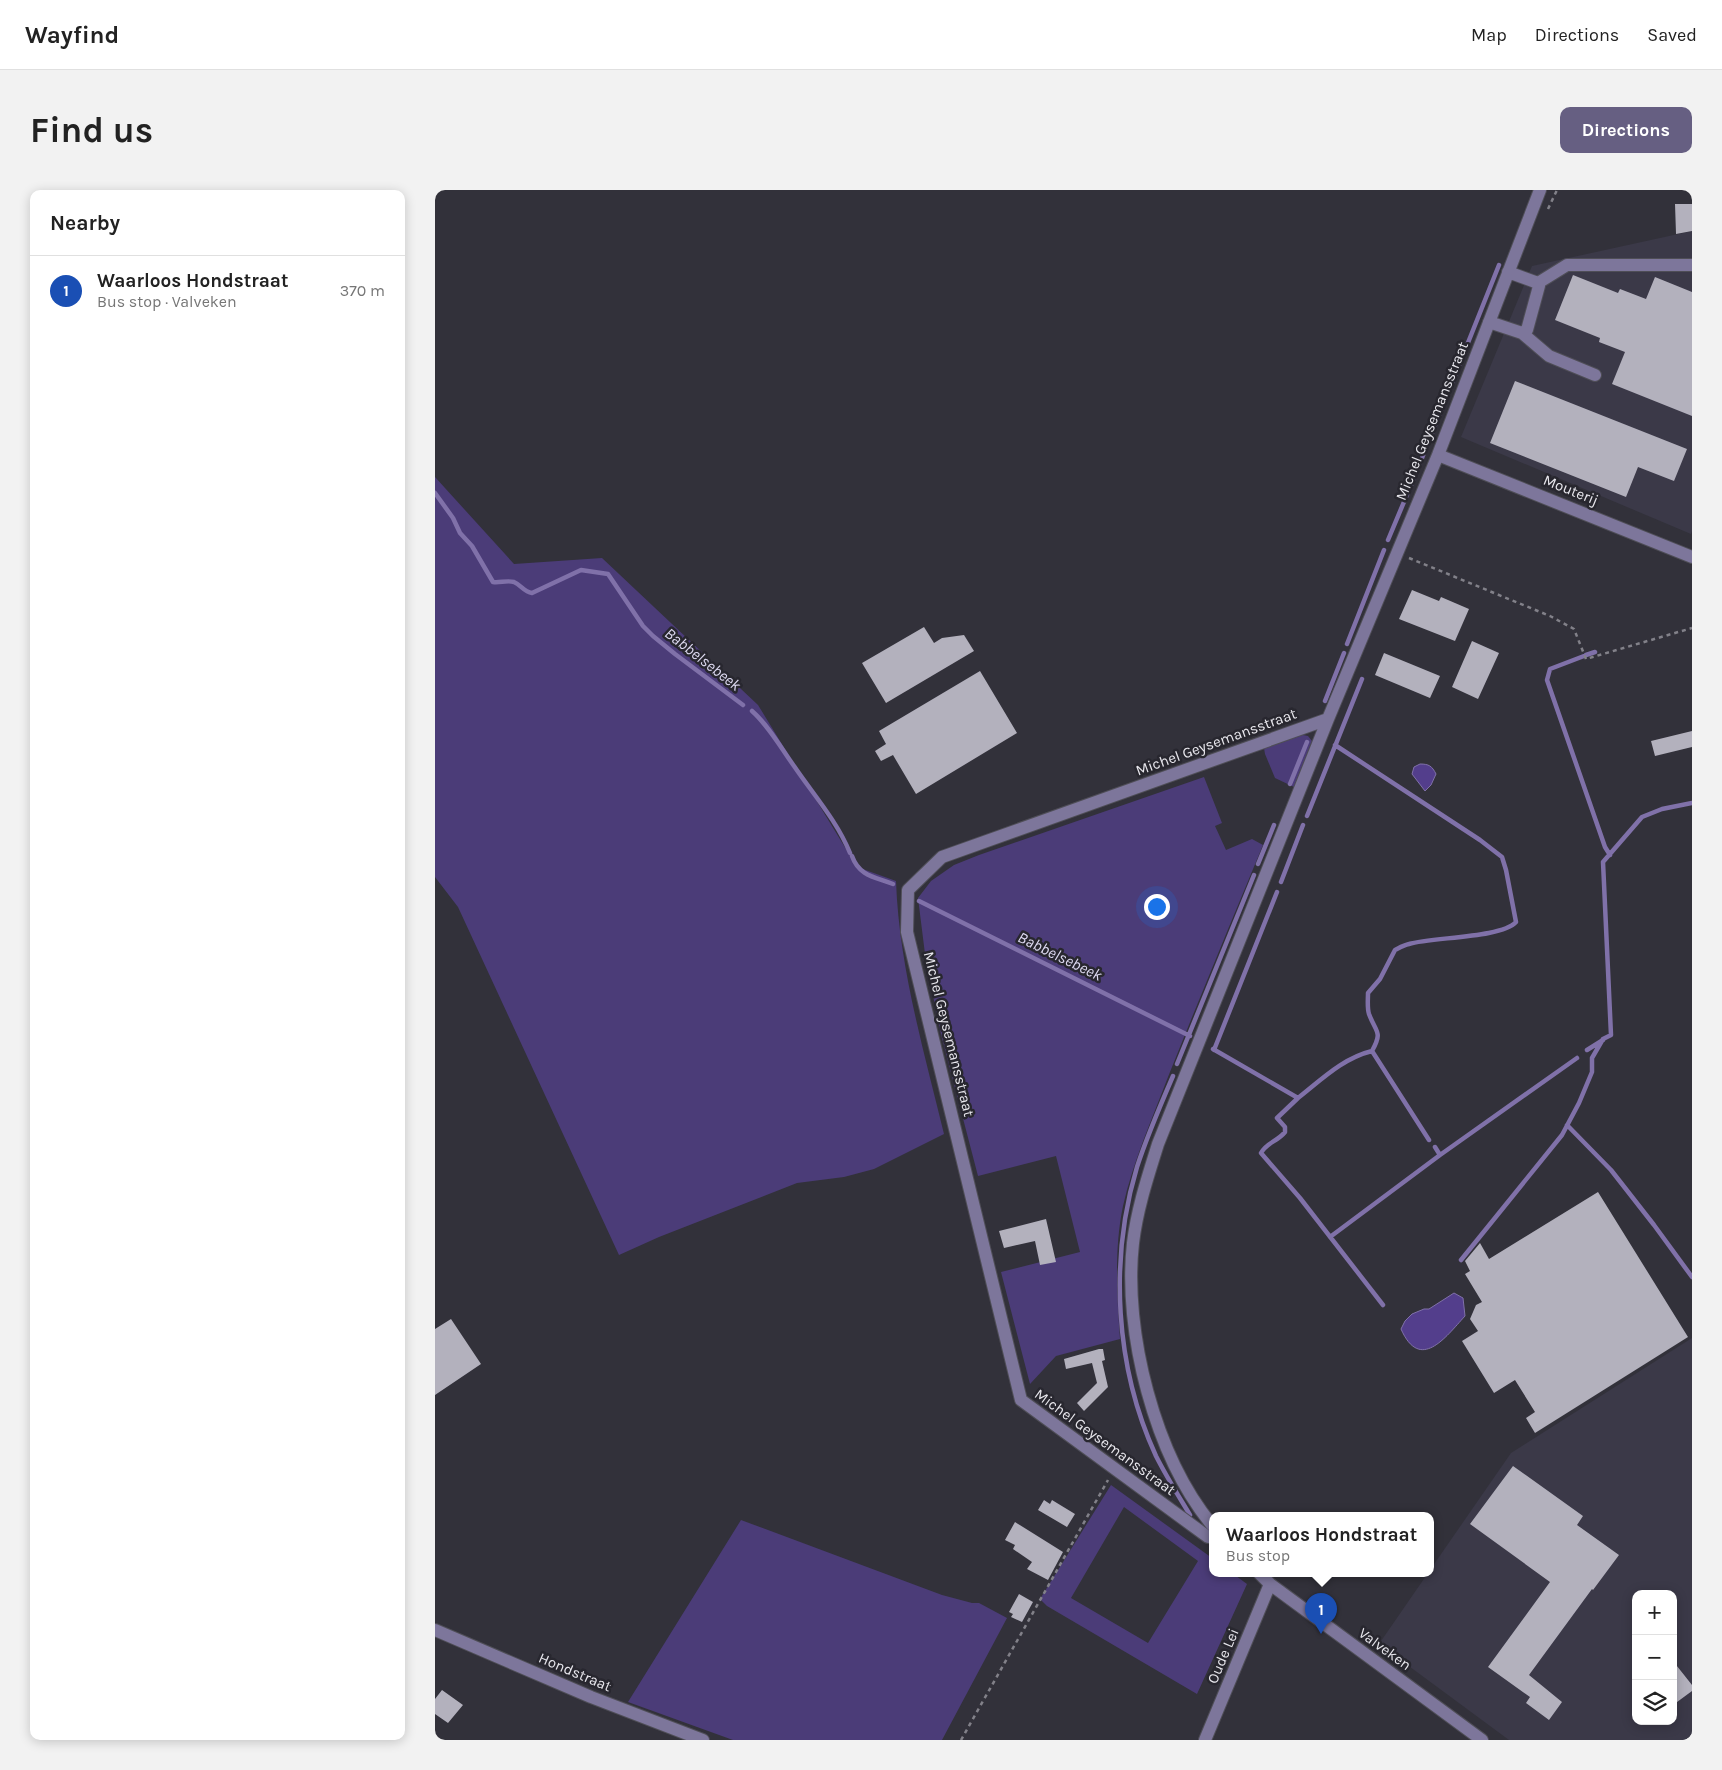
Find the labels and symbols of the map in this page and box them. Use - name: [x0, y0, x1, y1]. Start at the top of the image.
- street label: Michel Geysemansstraat: [1392, 339, 1472, 503]
- street label: Mouterij: [1541, 471, 1601, 509]
- water label: Babbelsebeek: [661, 623, 746, 695]
- street label: Michel Geysemansstraat: [1133, 704, 1299, 779]
- your location: [1144, 894, 1170, 920]
- water label: Babbelsebeek: [1015, 927, 1106, 985]
- street label: Michel Geysemansstraat: [920, 949, 978, 1119]
- street label: Michel Geysemansstraat: [1031, 1385, 1179, 1499]
- pin: 1: [1305, 1593, 1337, 1634]
- street label: Valveken: [1355, 1624, 1415, 1674]
- street label: Oude Lei: [1203, 1626, 1243, 1686]
- street label: Hondstraat: [536, 1649, 614, 1696]

